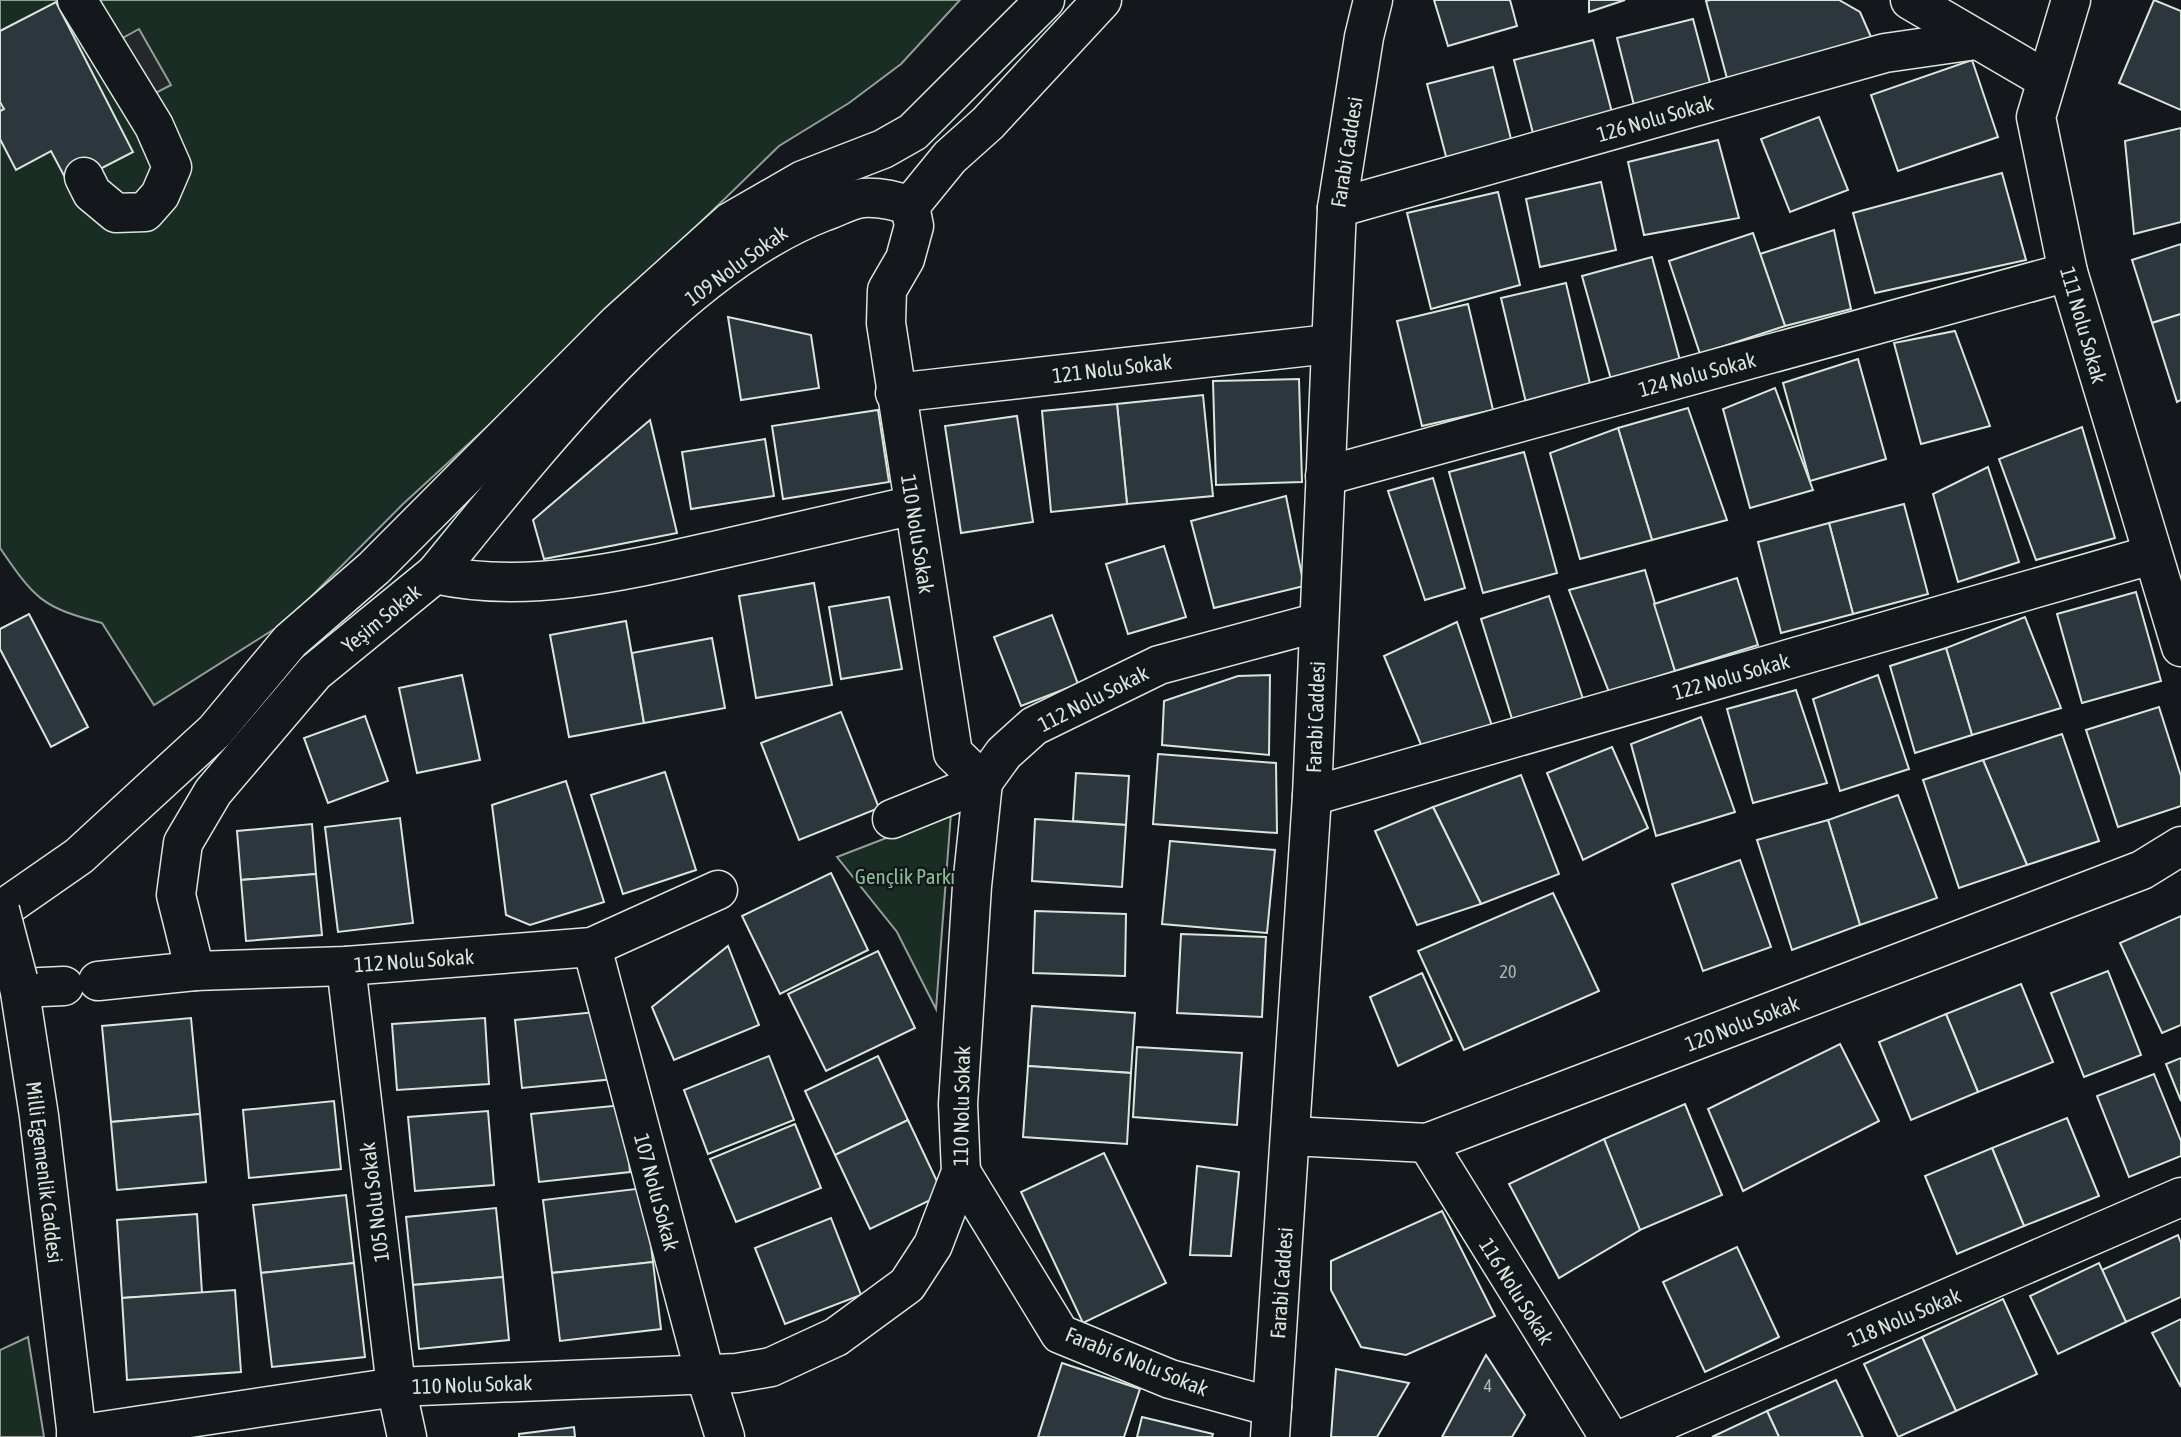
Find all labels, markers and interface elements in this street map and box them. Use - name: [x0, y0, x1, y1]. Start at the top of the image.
- street label: 126 Nolu Sokak: [1594, 90, 1716, 146]
- street label: Farabi Caddesi: [1325, 95, 1367, 209]
- street label: 109 Nolu Sokak: [680, 220, 792, 310]
- street label: 111 Nolu Sokak: [2056, 264, 2112, 386]
- street label: 124 Nolu Sokak: [1636, 347, 1758, 401]
- street label: 121 Nolu Sokak: [1051, 349, 1173, 387]
- street label: 110 Nolu Sokak: [897, 473, 939, 595]
- street label: Yeşim Sokak: [337, 579, 425, 657]
- street label: 122 Nolu Sokak: [1670, 648, 1792, 704]
- street label: 112 Nolu Sokak: [1034, 660, 1152, 736]
- street label: Farabi Caddesi: [1301, 661, 1329, 773]
- park label: Gençlik Parkı: [855, 864, 955, 888]
- street label: 112 Nolu Sokak: [353, 944, 475, 976]
- house number: 20: [1500, 961, 1516, 982]
- street label: 120 Nolu Sokak: [1682, 990, 1802, 1056]
- street label: 110 Nolu Sokak: [948, 1046, 974, 1166]
- street label: Milli Egemenlik Caddesi: [22, 1080, 68, 1264]
- street label: 107 Nolu Sokak: [630, 1131, 684, 1253]
- street label: 105 Nolu Sokak: [355, 1141, 393, 1263]
- street label: Farabi Caddesi: [1265, 1226, 1297, 1340]
- street label: 116 Nolu Sokak: [1475, 1234, 1559, 1348]
- street label: 118 Nolu Sokak: [1844, 1282, 1964, 1352]
- street label: Farabi 6 Nolu Sokak: [1062, 1321, 1212, 1401]
- street label: 110 Nolu Sokak: [411, 1370, 533, 1398]
- house number: 4: [1484, 1375, 1492, 1396]

